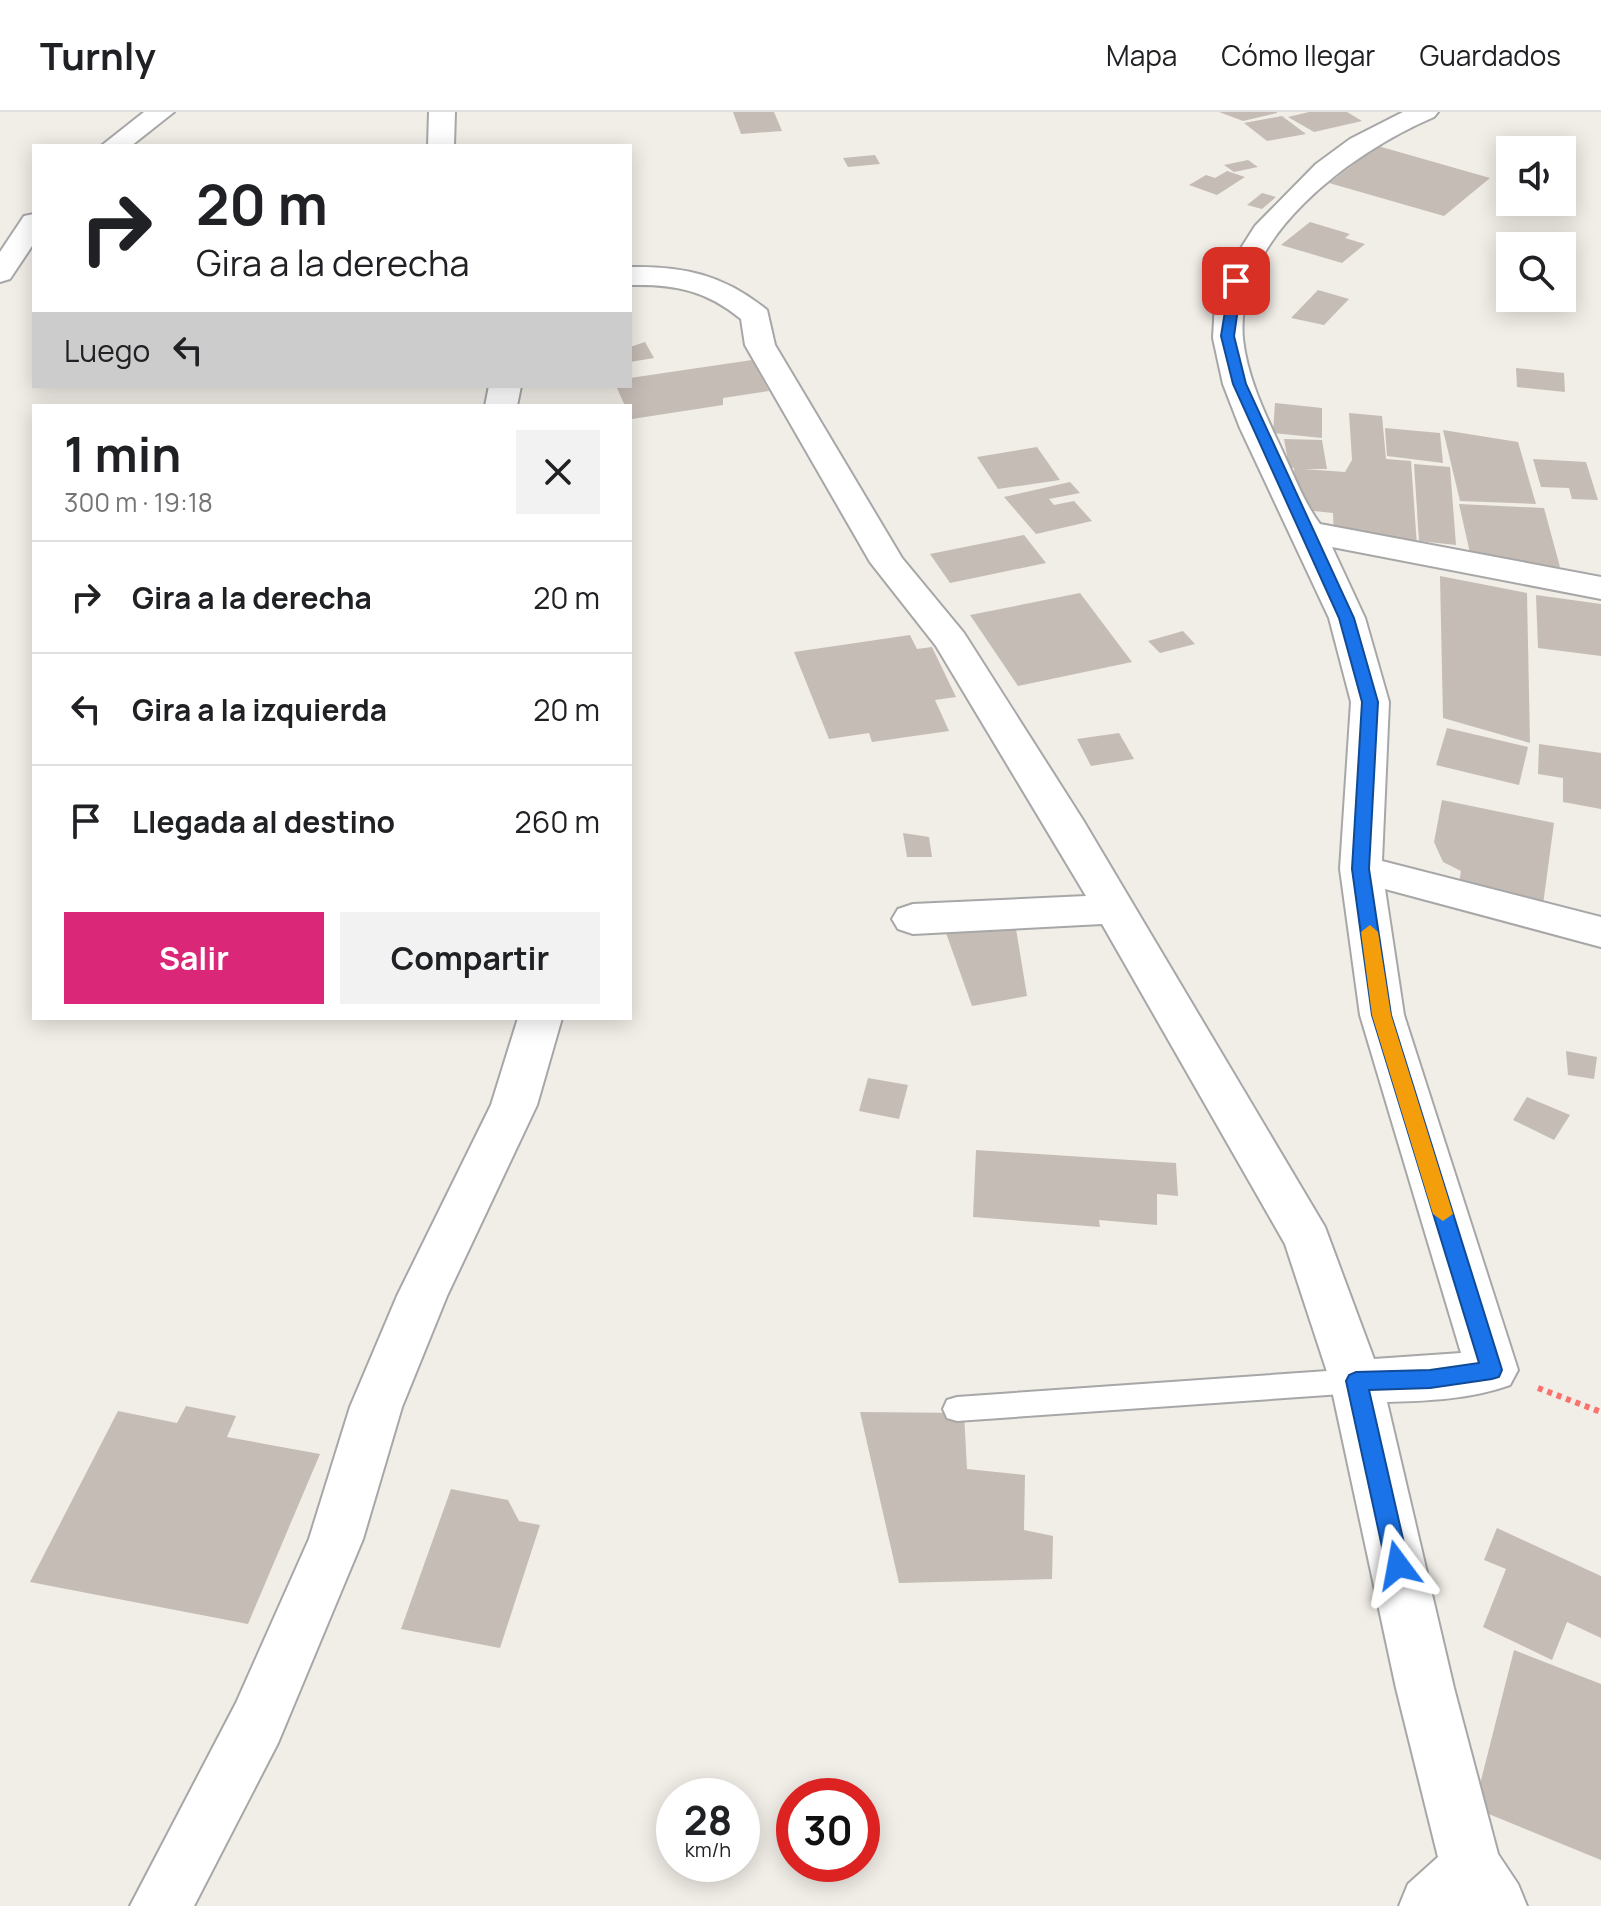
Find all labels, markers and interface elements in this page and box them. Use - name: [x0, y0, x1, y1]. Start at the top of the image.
- text: Turnly: [40, 29, 156, 81]
- text: Mapa: [1106, 36, 1177, 74]
- text: Cómo llegar: [1221, 36, 1375, 74]
- text: Guardados: [1419, 36, 1561, 74]
- map controls: [1496, 136, 1576, 312]
- button: sound: [1496, 136, 1576, 216]
- text: 20 m: [196, 165, 328, 242]
- icon: right: [64, 176, 168, 280]
- button: search: [1496, 232, 1576, 312]
- text: Gira a la derecha: [196, 238, 469, 287]
- pin: [1202, 247, 1270, 315]
- icon: arrive: [1214, 259, 1258, 303]
- icon: left: [166, 328, 210, 372]
- text: Luego: [64, 330, 150, 371]
- text: 1 min: [64, 421, 181, 486]
- button: close: [516, 430, 600, 514]
- text: 300 m · 19:18: [64, 484, 213, 520]
- icon: right: [64, 575, 108, 619]
- text: Gira a la derecha: [132, 577, 372, 618]
- text: 20 m: [533, 577, 600, 618]
- icon: left: [64, 687, 108, 731]
- text: Gira a la izquierda: [132, 689, 387, 730]
- text: 20 m: [533, 689, 600, 730]
- icon: arrive: [64, 799, 108, 843]
- text: Llegada al destino: [132, 801, 395, 842]
- text: 260 m: [515, 801, 600, 842]
- button: Salir: [64, 912, 324, 1004]
- button: Compartir: [340, 912, 600, 1004]
- position arrow: [1356, 1523, 1440, 1607]
- speed limit sign: 30: [776, 1778, 880, 1882]
- text: 28: [684, 1792, 732, 1847]
- text: km/h: [685, 1836, 731, 1863]

